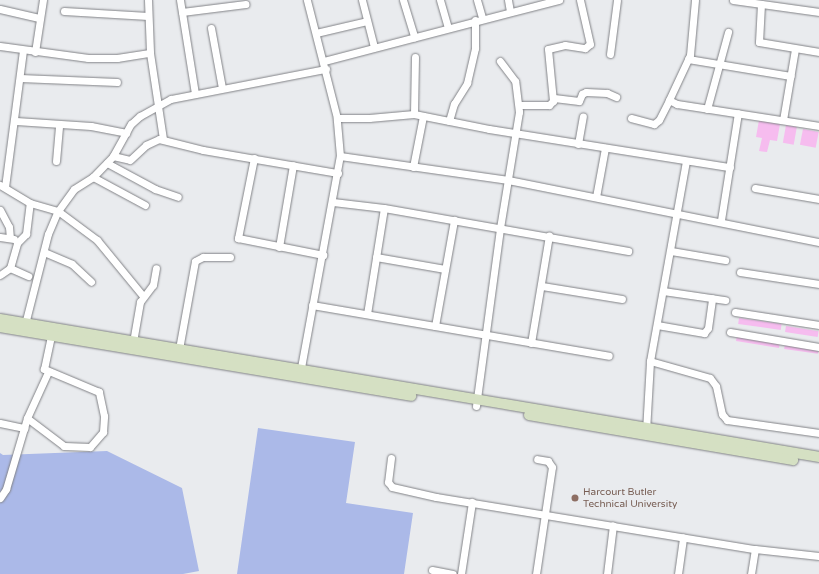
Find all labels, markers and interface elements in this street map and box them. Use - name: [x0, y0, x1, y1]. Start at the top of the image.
- place label: Harcourt Butler Technical University: [583, 486, 677, 510]
- marker: Harcourt Butler Technical University: [570, 493, 580, 503]

